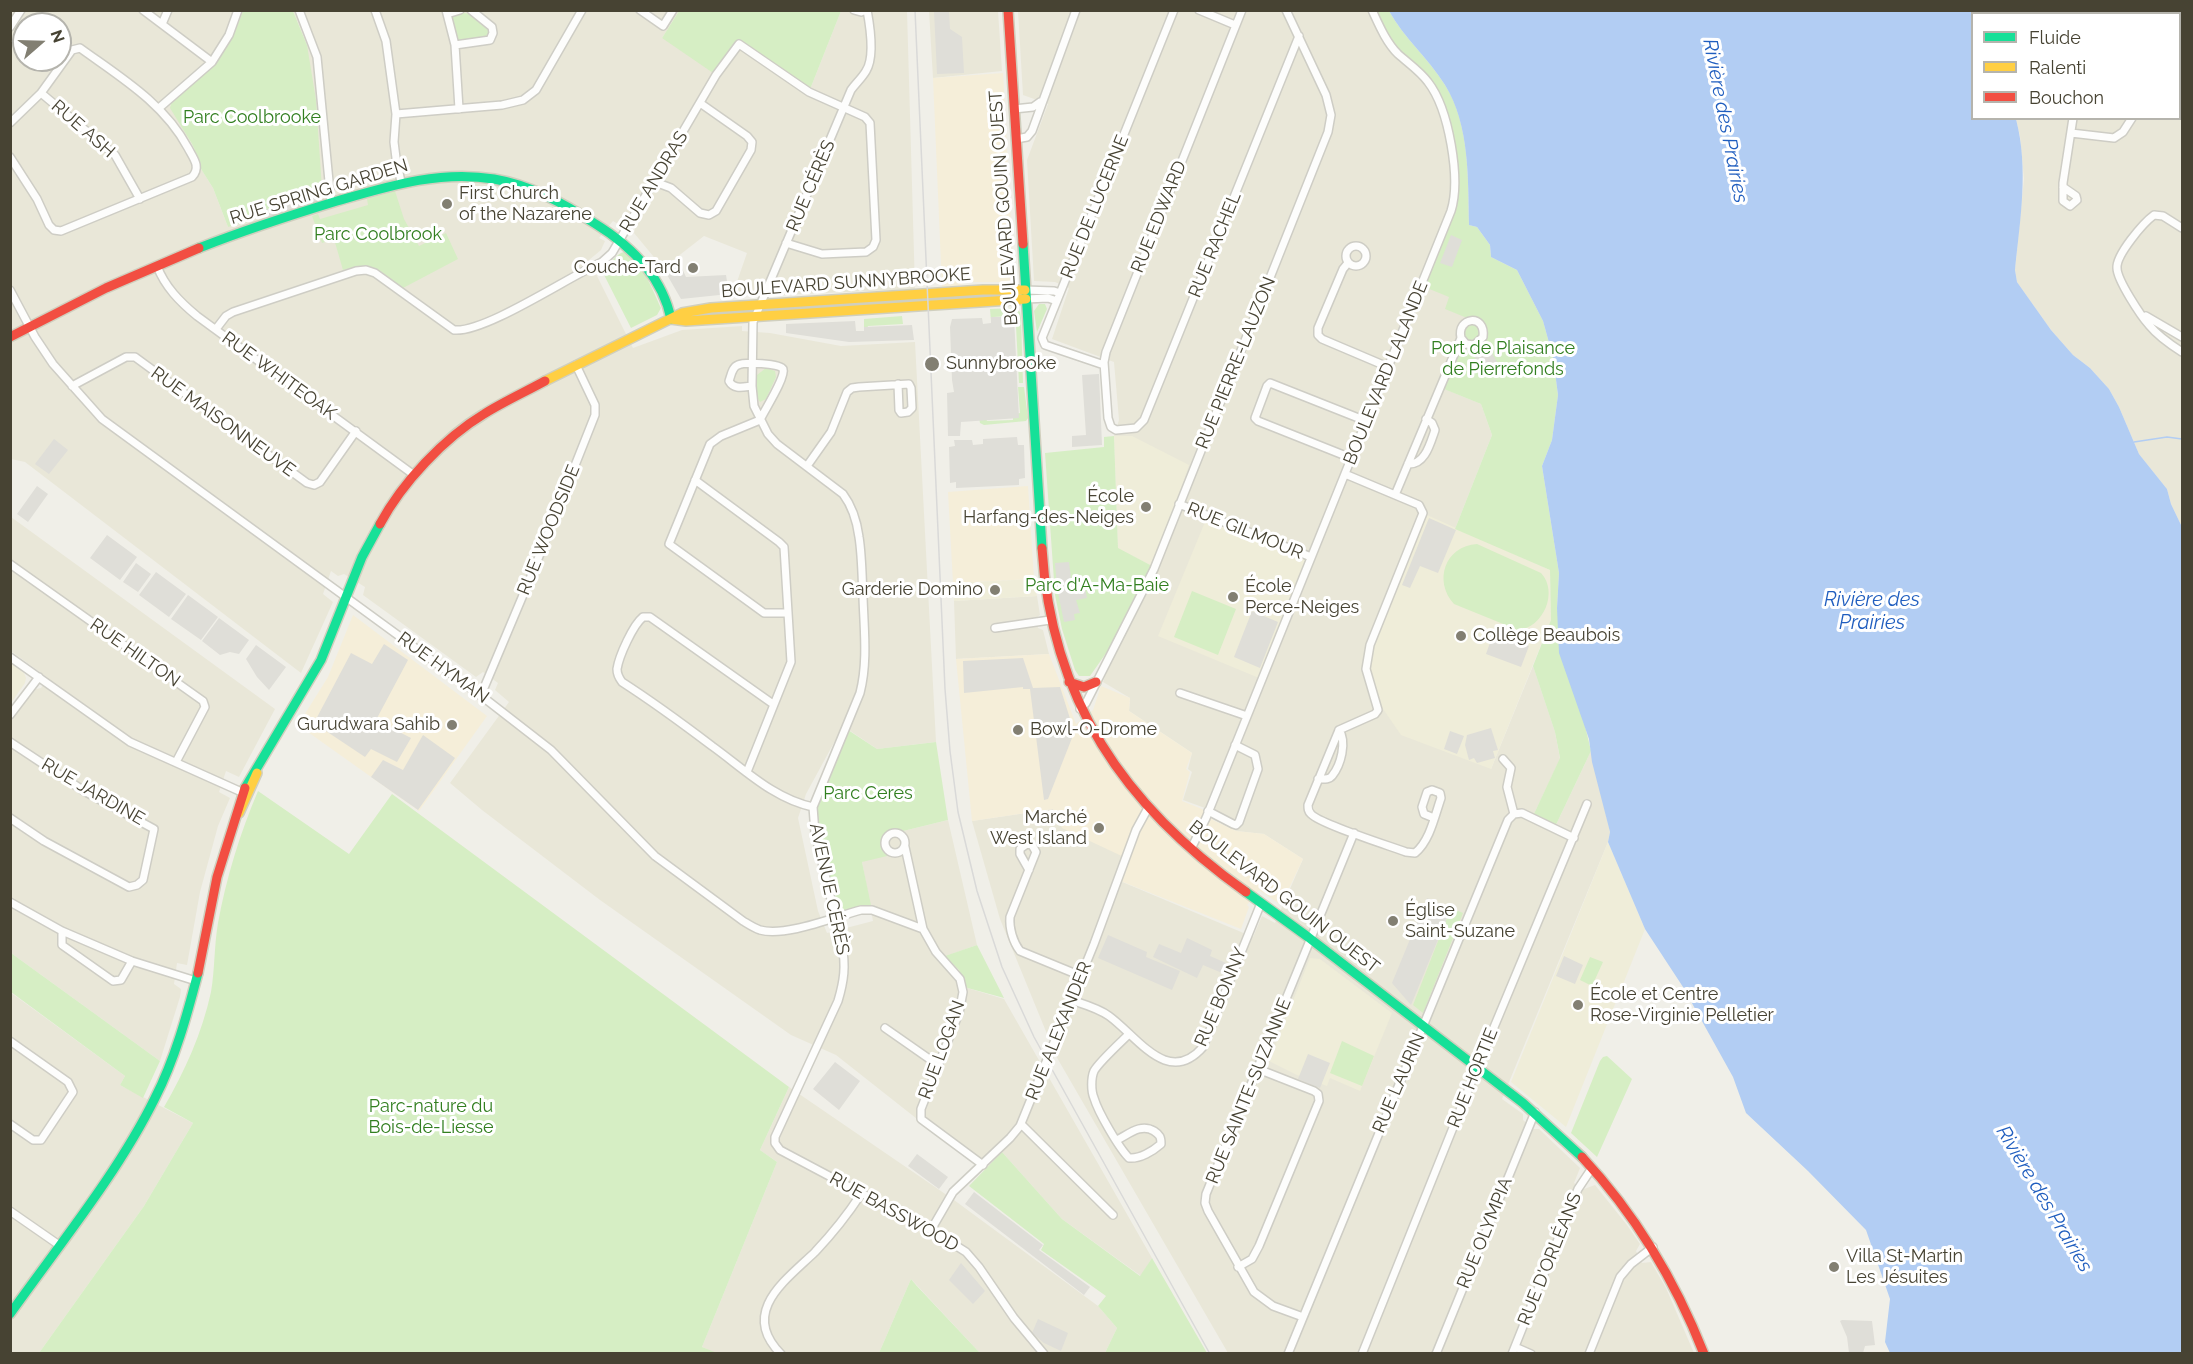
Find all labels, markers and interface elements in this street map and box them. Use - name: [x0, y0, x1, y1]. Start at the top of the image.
- north arrow: [12, 12, 72, 72]
- legend: [1971, 12, 2181, 120]
- text: N: [46, 27, 69, 45]
- text: Fluide: [2029, 27, 2081, 48]
- water label: Rivière des Prairies: [1697, 37, 1753, 205]
- text: Ralenti: [2029, 57, 2086, 78]
- text: Bouchon: [2029, 87, 2104, 108]
- street label: BOULEVARD GOUIN OUEST: [985, 90, 1023, 326]
- street label: RUE ASH: [47, 96, 119, 162]
- park label: Parc Coolbrooke: [183, 107, 321, 129]
- street label: RUE ANDRAS: [615, 127, 693, 237]
- street label: RUE DE LUCERNE: [1056, 132, 1134, 282]
- street label: RUE CÉRÈS: [782, 137, 840, 235]
- street label: RUE SPRING GARDEN: [227, 155, 411, 229]
- street label: RUE EDWARD: [1127, 158, 1191, 276]
- place label: First Church of the Nazarene: [459, 183, 592, 226]
- street label: RUE RACHEL: [1184, 189, 1246, 301]
- marker: First Church of the Nazarene: [440, 197, 454, 211]
- park label: Parc Coolbrook: [314, 224, 442, 246]
- place label: Couche-Tard: [574, 257, 681, 279]
- marker: Couche-Tard: [686, 261, 700, 275]
- street label: BOULEVARD SUNNYBROOKE: [720, 263, 972, 303]
- street label: RUE PIERRE-LAUZON: [1192, 274, 1280, 452]
- street label: BOULEVARD LALANDE: [1339, 278, 1433, 468]
- street label: RUE WHITEOAK: [218, 327, 340, 425]
- park label: Port de Plaisance de Pierrefonds: [1431, 338, 1575, 380]
- place label: Sunnybrooke: [946, 353, 1056, 375]
- marker: Sunnybrooke: [923, 355, 941, 373]
- street label: RUE MAISONNEUVE: [147, 362, 299, 482]
- street label: RUE WOODSIDE: [513, 462, 585, 598]
- place label: École Harfang-des-Neiges: [963, 486, 1134, 528]
- street label: RUE GILMOUR: [1184, 498, 1306, 564]
- marker: École Harfang-des-Neiges: [1139, 500, 1153, 514]
- park label: Parc d'A-Ma-Baie: [1025, 575, 1169, 597]
- place label: École Perce-Neiges: [1245, 576, 1359, 618]
- place label: Garderie Domino: [842, 579, 983, 601]
- marker: Garderie Domino: [988, 583, 1002, 597]
- water label: Rivière des Prairies: [1824, 588, 1920, 635]
- marker: École Perce-Neiges: [1226, 590, 1240, 604]
- street label: RUE HILTON: [86, 614, 184, 692]
- place label: Collège Beaubois: [1473, 625, 1620, 647]
- street label: RUE HYMAN: [393, 628, 493, 708]
- marker: Collège Beaubois: [1454, 629, 1468, 643]
- place label: Gurudwara Sahib: [297, 714, 440, 736]
- marker: Gurudwara Sahib: [445, 718, 459, 732]
- place label: Bowl-O-Drome: [1030, 719, 1157, 741]
- marker: Bowl-O-Drome: [1011, 723, 1025, 737]
- street label: RUE JARDINE: [38, 754, 148, 830]
- park label: Parc Ceres: [823, 783, 913, 805]
- place label: Marché West Island: [990, 807, 1087, 850]
- street label: BOULEVARD GOUIN OUEST: [1184, 816, 1384, 978]
- street label: AVENUE CÉRÈS: [804, 821, 854, 957]
- marker: Marché West Island: [1092, 821, 1106, 835]
- place label: Église Saint-Suzane: [1405, 900, 1515, 942]
- marker: Église Saint-Suzane: [1386, 914, 1400, 928]
- street label: RUE BONNY: [1190, 944, 1252, 1050]
- street label: RUE ALEXANDER: [1021, 959, 1097, 1103]
- place label: École et Centre Rose-Virginie Pelletier: [1590, 984, 1774, 1026]
- street label: RUE SAINTE-SUZANNE: [1202, 995, 1296, 1187]
- street label: RUE LOGAN: [914, 998, 970, 1102]
- marker: École et Centre Rose-Virginie Pelletier: [1571, 998, 1585, 1012]
- street label: RUE HORTIE: [1443, 1025, 1503, 1131]
- street label: RUE LAURIN: [1368, 1030, 1430, 1136]
- park label: Parc-nature du Bois-de-Liesse: [368, 1096, 494, 1138]
- water label: Rivière des Prairies: [1991, 1121, 2097, 1277]
- street label: RUE BASSWOOD: [826, 1168, 962, 1256]
- street label: RUE OLYMPIA: [1453, 1174, 1517, 1292]
- street label: RUE D'ORLÉANS: [1514, 1190, 1586, 1328]
- place label: Villa St-Martin Les Jésuites: [1846, 1246, 1963, 1288]
- marker: Villa St-Martin Les Jésuites: [1827, 1260, 1841, 1274]

